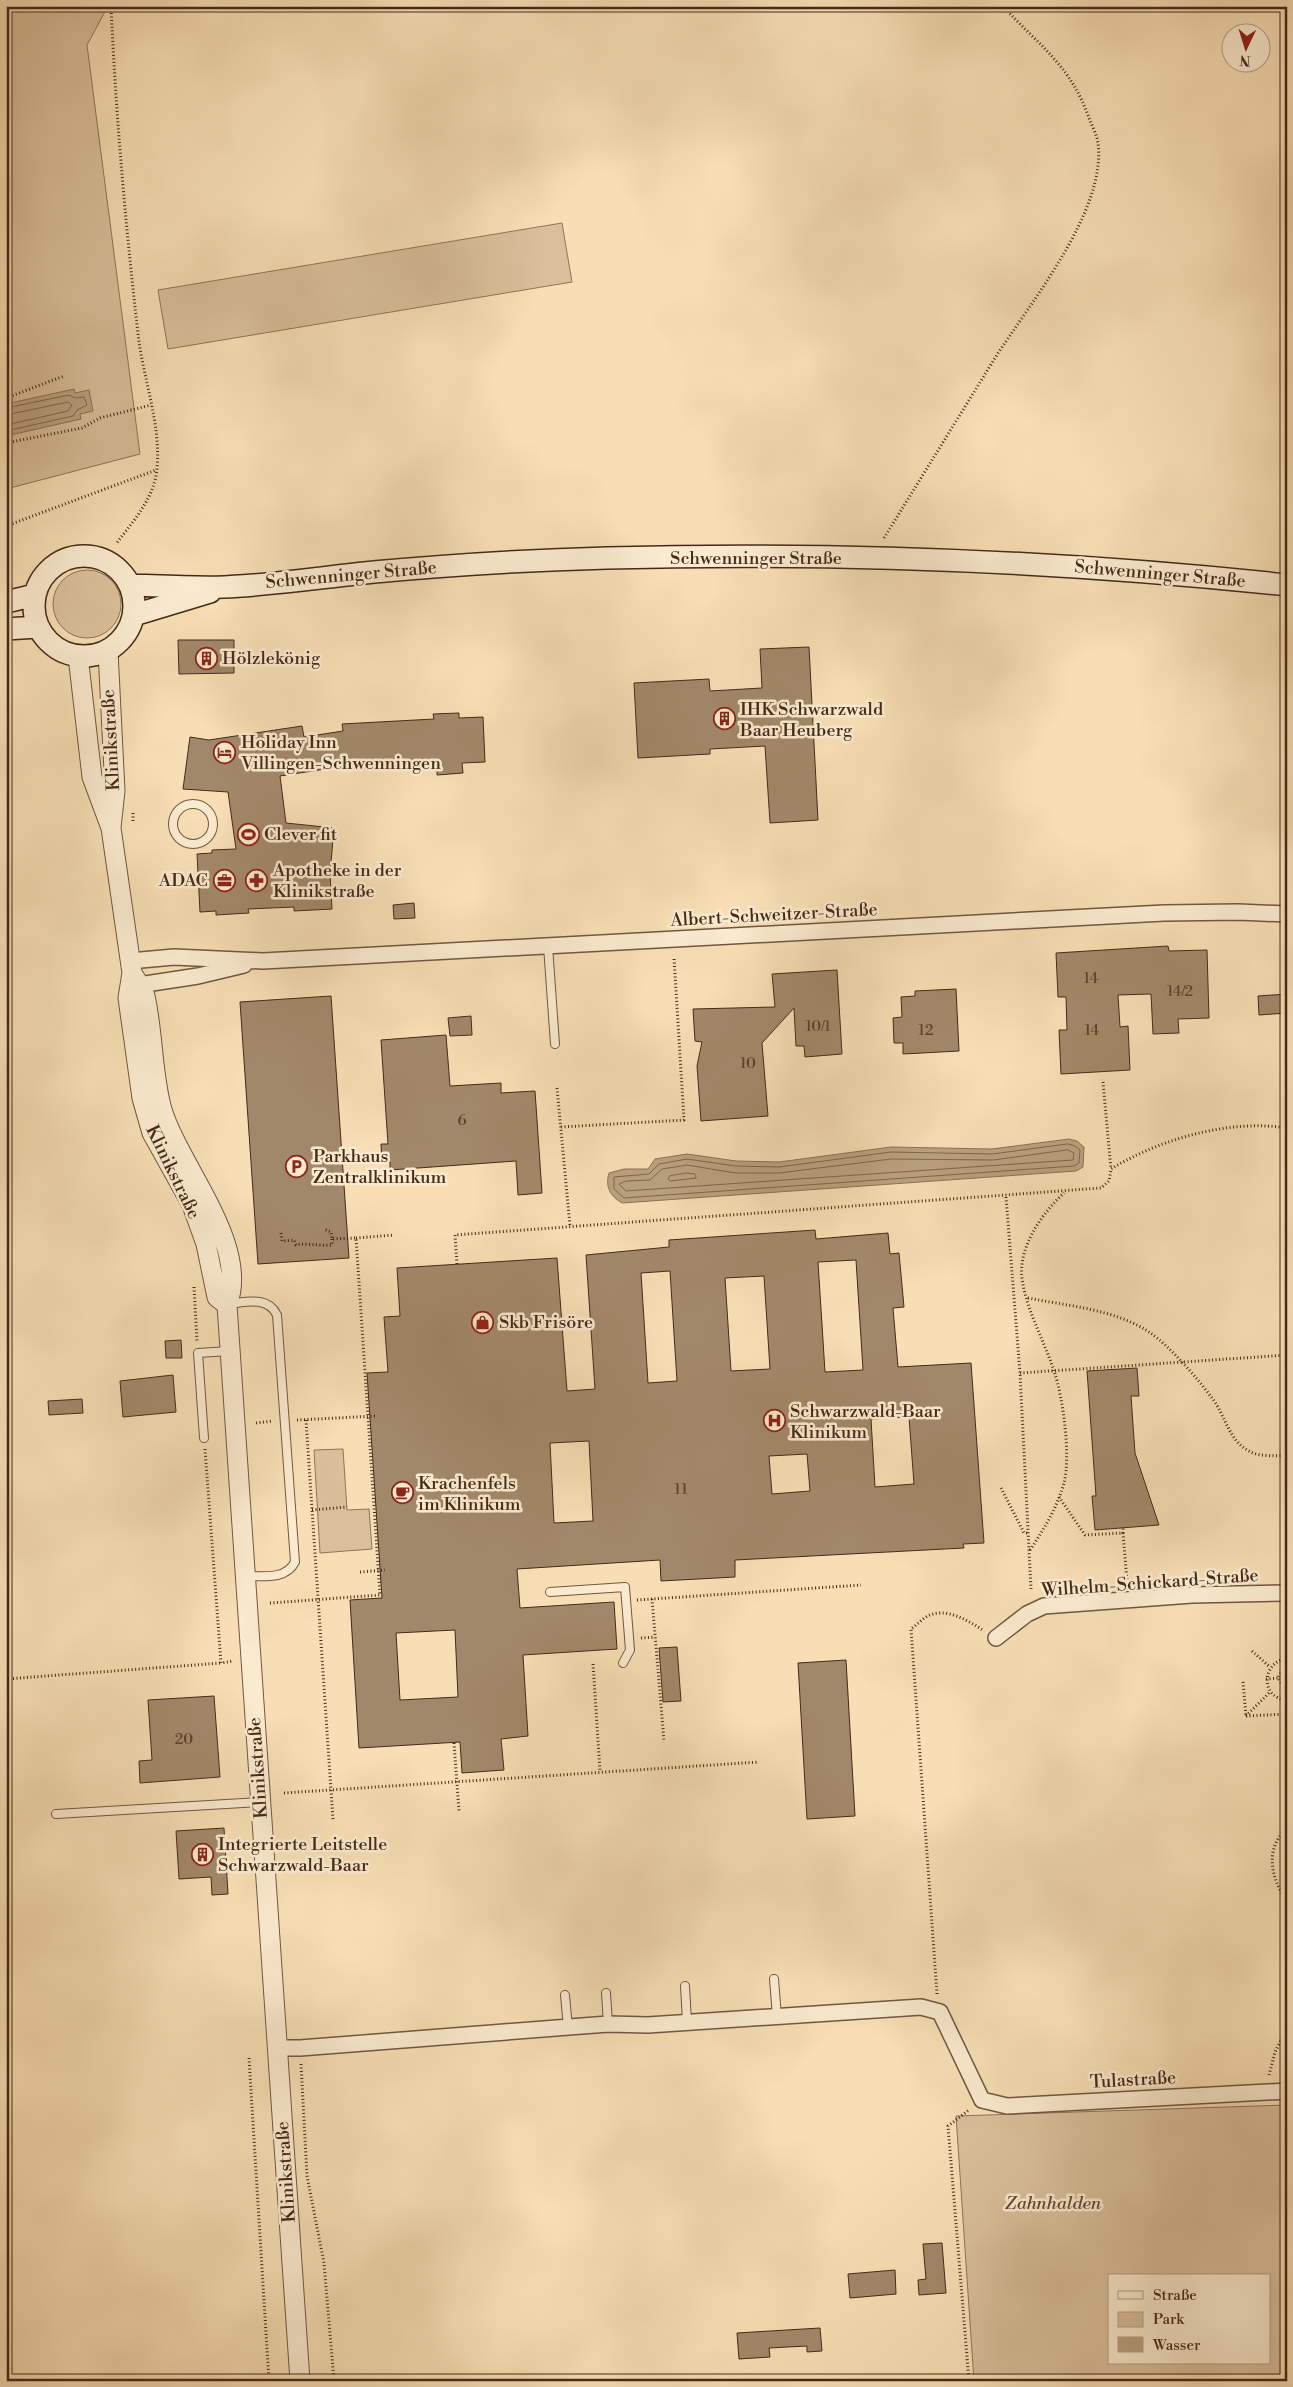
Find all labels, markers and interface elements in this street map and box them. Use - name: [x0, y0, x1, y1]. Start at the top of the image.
- north arrow: [1220, 22, 1270, 72]
- text: N: [1239, 51, 1251, 69]
- street label: Schwenninger Straße: [670, 547, 842, 570]
- street label: Schwenninger Straße: [1073, 555, 1247, 593]
- street label: Schwenninger Straße: [264, 556, 438, 594]
- building icon: Hölzlekönig: [194, 646, 218, 670]
- place label: Hölzlekönig: [222, 647, 321, 670]
- street label: Klinikstraße: [97, 689, 125, 791]
- place label: IHK Schwarzwald Baar Heuberg: [739, 698, 884, 742]
- building icon: IHK Schwarzwald Baar Heuberg: [712, 707, 736, 731]
- place label: Holiday Inn Villingen-Schwenningen: [240, 731, 441, 775]
- hotel icon: Holiday Inn Villingen-Schwenningen: [213, 740, 237, 764]
- sports icon: Clever fit: [236, 822, 260, 846]
- place label: Clever fit: [264, 823, 338, 846]
- place label: Apotheke in der Klinikstraße: [272, 859, 402, 903]
- office icon: ADAC: [212, 868, 236, 892]
- pharmacy icon: Apotheke in der Klinikstraße: [245, 868, 269, 892]
- place label: ADAC: [158, 869, 208, 892]
- street label: Albert-Schweitzer-Straße: [669, 898, 878, 932]
- house number: 14: [1084, 969, 1098, 988]
- house number: 14/2: [1167, 982, 1193, 1001]
- house number: 10/1: [805, 1017, 831, 1036]
- house number: 12: [918, 1021, 934, 1040]
- house number: 14: [1085, 1021, 1099, 1040]
- house number: 10: [740, 1054, 756, 1073]
- house number: 6: [457, 1111, 467, 1130]
- street label: Klinikstraße: [140, 1121, 206, 1223]
- place label: Parkhaus Zentralklinikum: [313, 1145, 447, 1189]
- parking icon: Parkhaus Zentralklinikum: [285, 1154, 309, 1178]
- shop icon: Skb Frisöre: [471, 1310, 495, 1334]
- place label: Skb Frisöre: [499, 1311, 593, 1334]
- place label: Schwarzwald-Baar Klinikum: [790, 1400, 941, 1444]
- hospital icon: Schwarzwald-Baar Klinikum: [762, 1409, 786, 1433]
- place label: Krachenfels im Klinikum: [418, 1472, 521, 1516]
- house number: 11: [674, 1480, 688, 1499]
- cafe icon: Krachenfels im Klinikum: [390, 1481, 414, 1505]
- street label: Wilhelm-Schickard-Straße: [1040, 1564, 1259, 1602]
- street label: Klinikstraße: [243, 1717, 273, 1819]
- house number: 20: [175, 1730, 193, 1749]
- place label: Integrierte Leitstelle Schwarzwald-Baar: [218, 1833, 387, 1877]
- building icon: Integrierte Leitstelle Schwarzwald-Baar: [190, 1842, 214, 1866]
- street label: Tulastraße: [1089, 2066, 1177, 2094]
- street label: Klinikstraße: [271, 2121, 301, 2223]
- park label: Zahnhalden: [1005, 2192, 1102, 2215]
- legend: [1108, 2274, 1270, 2364]
- text: Straße: [1153, 2286, 1197, 2305]
- text: Park: [1153, 2310, 1185, 2329]
- text: Wasser: [1152, 2336, 1201, 2355]

